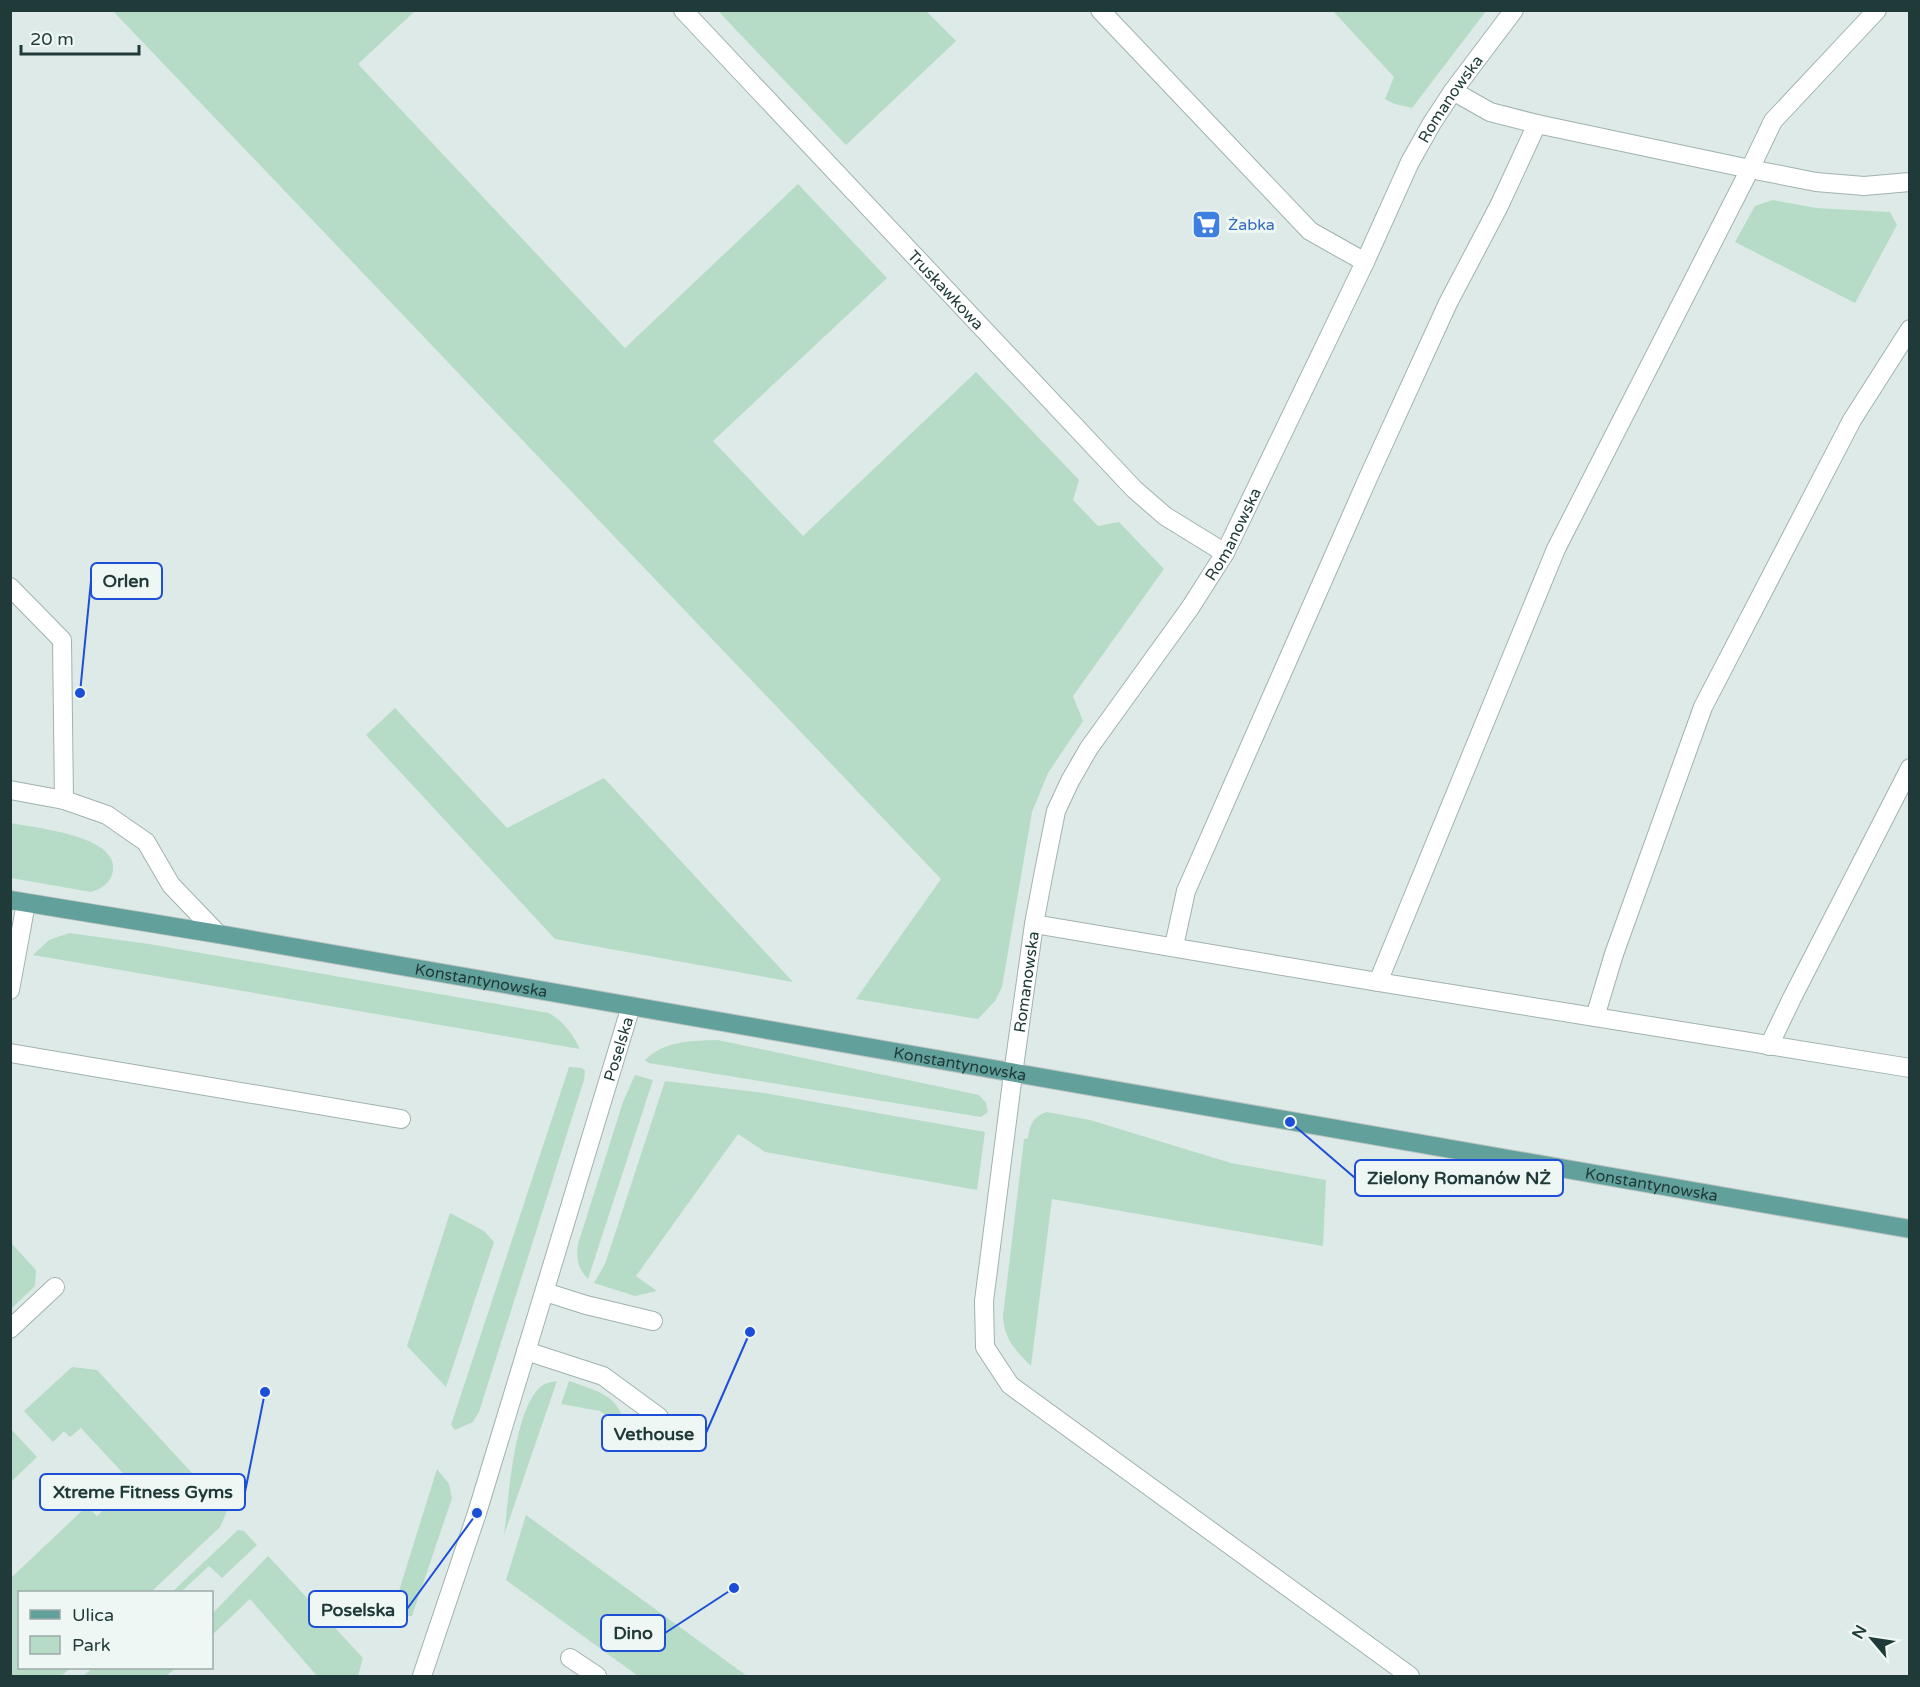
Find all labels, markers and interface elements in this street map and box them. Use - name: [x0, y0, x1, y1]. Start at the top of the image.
- scale bar: [21, 18, 140, 56]
- text: 20 m: [30, 28, 74, 50]
- street label: Romanowska: [1414, 51, 1488, 147]
- supermarket icon: Żabka: [1191, 208, 1223, 240]
- place label: Żabka: [1228, 215, 1275, 235]
- street label: Truskawkowa: [903, 246, 988, 334]
- street label: Romanowska: [1201, 485, 1266, 585]
- callout: Orlen: [91, 563, 162, 599]
- text: Orlen: [103, 570, 149, 592]
- street label: Romanowska: [1010, 930, 1044, 1034]
- street label: Konstantynowska: [413, 959, 549, 1002]
- street label: Poselska: [600, 1015, 638, 1084]
- street label: Konstantynowska: [892, 1043, 1028, 1086]
- callout: Zielony Romanów NŻ: [1355, 1160, 1563, 1196]
- street label: Konstantynowska: [1583, 1164, 1719, 1206]
- text: Zielony Romanów NŻ: [1367, 1167, 1551, 1189]
- callout: Vethouse: [602, 1415, 706, 1451]
- text: Vethouse: [614, 1423, 694, 1445]
- callout: Xtreme Fitness Gyms: [40, 1474, 245, 1510]
- text: Xtreme Fitness Gyms: [53, 1481, 233, 1503]
- legend: [18, 1591, 213, 1669]
- callout: Poselska: [309, 1591, 407, 1627]
- text: Poselska: [321, 1599, 395, 1621]
- text: Ulica: [72, 1604, 114, 1626]
- north arrow: [1842, 1609, 1902, 1669]
- callout: Dino: [601, 1615, 665, 1651]
- text: Dino: [613, 1622, 653, 1644]
- text: N: [1848, 1622, 1872, 1643]
- text: Park: [72, 1634, 111, 1656]

